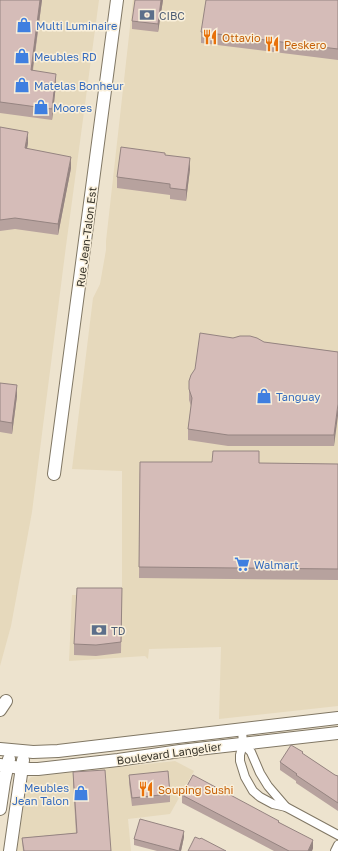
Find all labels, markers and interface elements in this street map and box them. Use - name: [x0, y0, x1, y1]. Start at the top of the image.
- bank icon: CIBC: [138, 6, 156, 24]
- place label: CIBC: [159, 9, 185, 22]
- shop icon: Multi Luminaire: [15, 16, 33, 34]
- place label: Multi Luminaire: [36, 19, 117, 32]
- restaurant icon: Ottavio: [201, 28, 219, 46]
- place label: Ottavio: [222, 31, 261, 44]
- restaurant icon: Peskero: [263, 35, 281, 53]
- place label: Peskero: [284, 38, 327, 51]
- shop icon: Meubles RD: [13, 47, 31, 65]
- place label: Meubles RD: [34, 50, 97, 63]
- shop icon: Matelas Bonheur: [13, 76, 31, 94]
- place label: Matelas Bonheur: [34, 79, 124, 92]
- shop icon: Moores: [32, 98, 50, 116]
- place label: Moores: [53, 101, 92, 114]
- street label: Rue Jean-Talon Est: [73, 186, 99, 288]
- shop icon: Tanguay: [255, 387, 273, 405]
- place label: Tanguay: [276, 390, 320, 403]
- supermarket icon: Walmart: [233, 555, 251, 573]
- place label: Walmart: [254, 558, 299, 571]
- bank icon: TD: [90, 621, 108, 639]
- place label: TD: [111, 624, 126, 637]
- street label: Boulevard Langelier: [116, 739, 223, 767]
- restaurant icon: Souping Sushi: [137, 780, 155, 798]
- place label: Meubles Jean Talon: [12, 781, 69, 807]
- place label: Souping Sushi: [158, 783, 234, 796]
- shop icon: Meubles Jean Talon: [72, 784, 90, 802]

